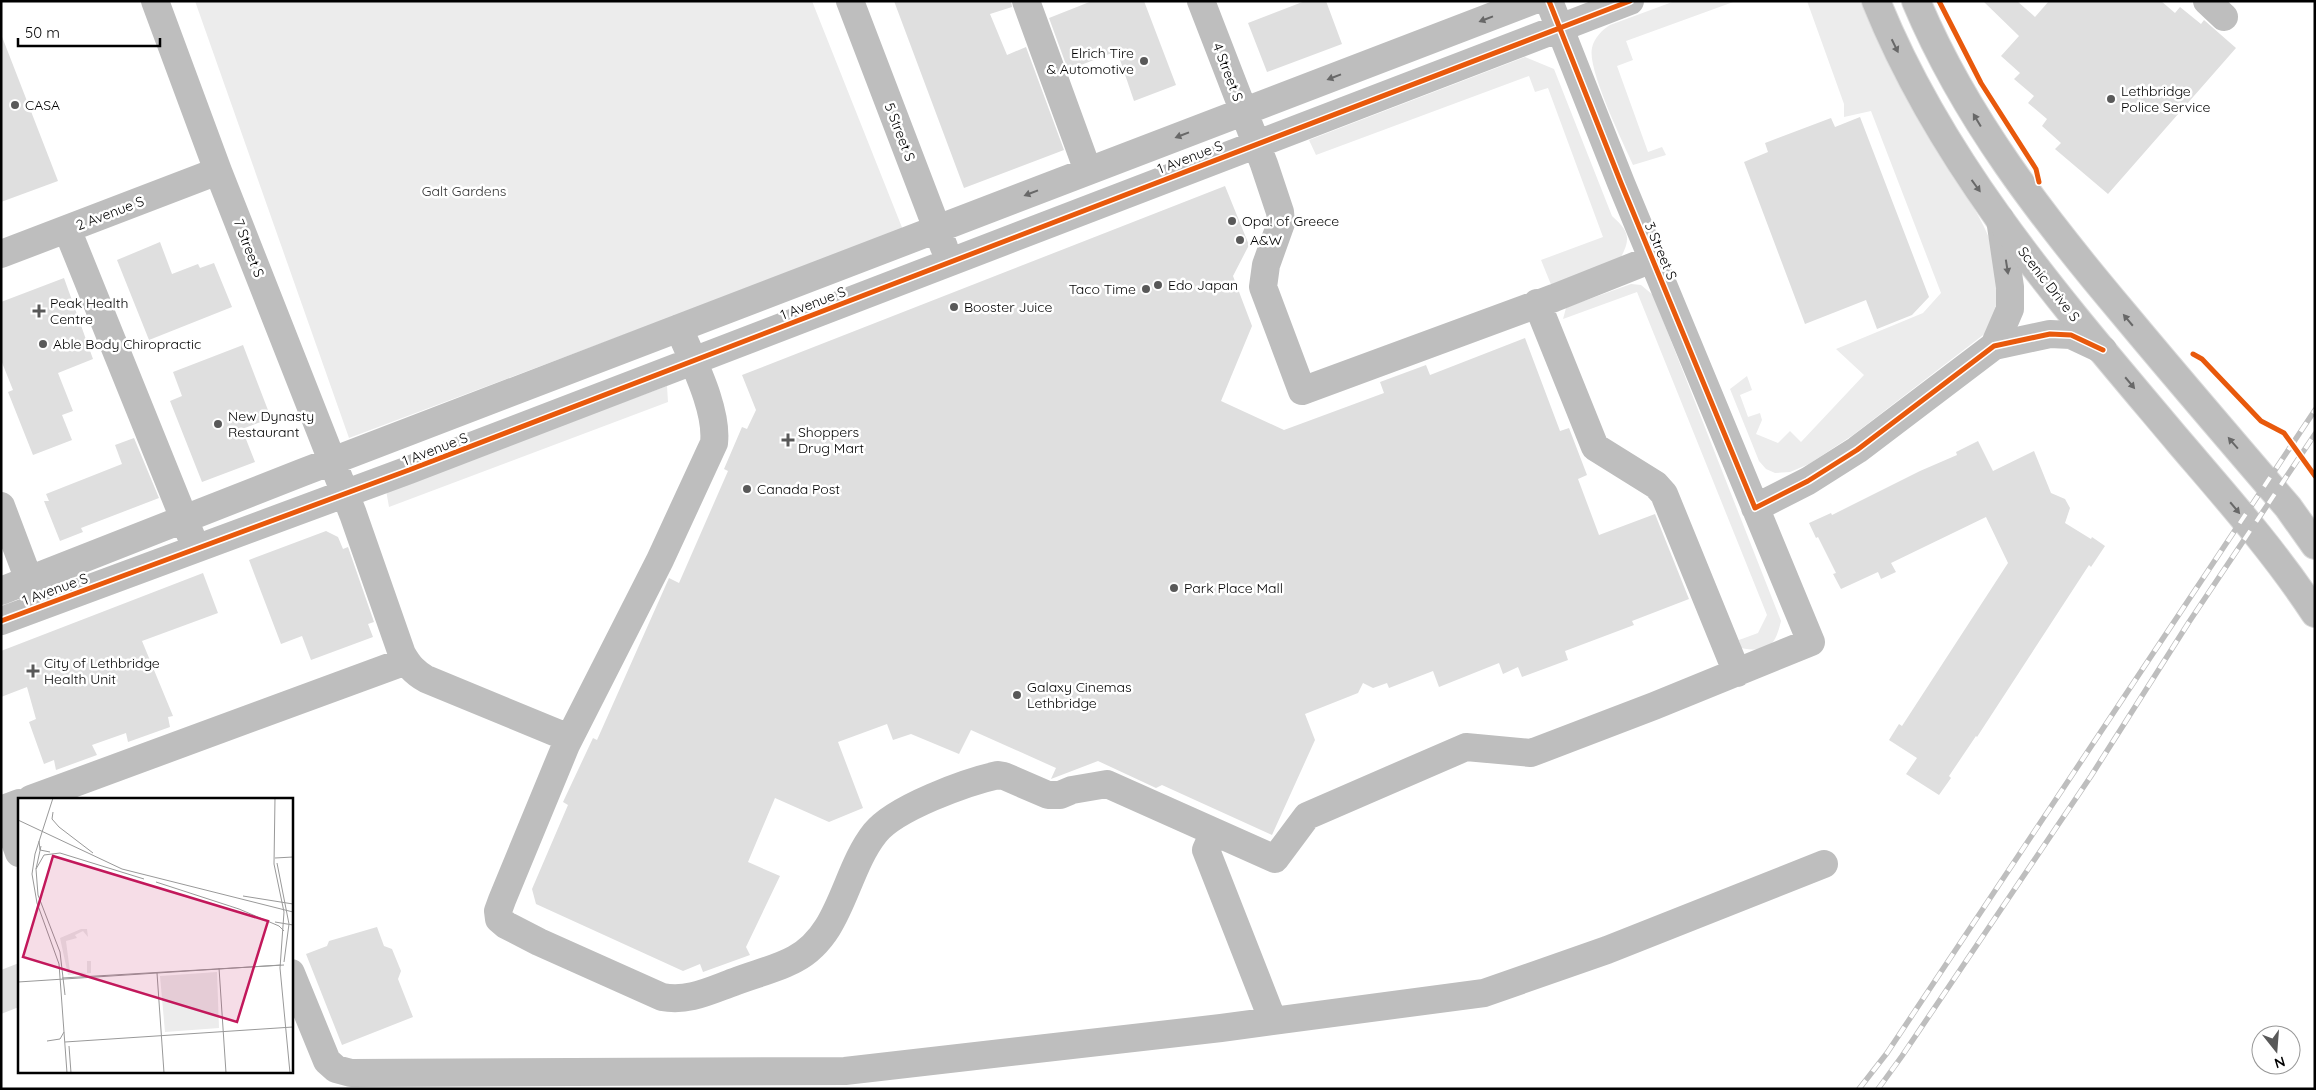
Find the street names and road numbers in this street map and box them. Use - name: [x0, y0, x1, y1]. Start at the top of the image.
- street label: 4 Street S: [1209, 40, 1247, 104]
- street label: 5 Street S: [881, 100, 919, 164]
- street label: 1 Avenue S: [1155, 136, 1225, 178]
- street label: 2 Avenue S: [74, 192, 147, 234]
- street label: 7 Street S: [230, 216, 268, 280]
- street label: 3 Street S: [1641, 219, 1681, 283]
- street label: Scenic Drive S: [2014, 243, 2084, 325]
- street label: 1 Avenue S: [778, 282, 848, 324]
- street label: 1 Avenue S: [400, 428, 470, 470]
- street label: 1 Avenue S: [20, 569, 90, 609]

